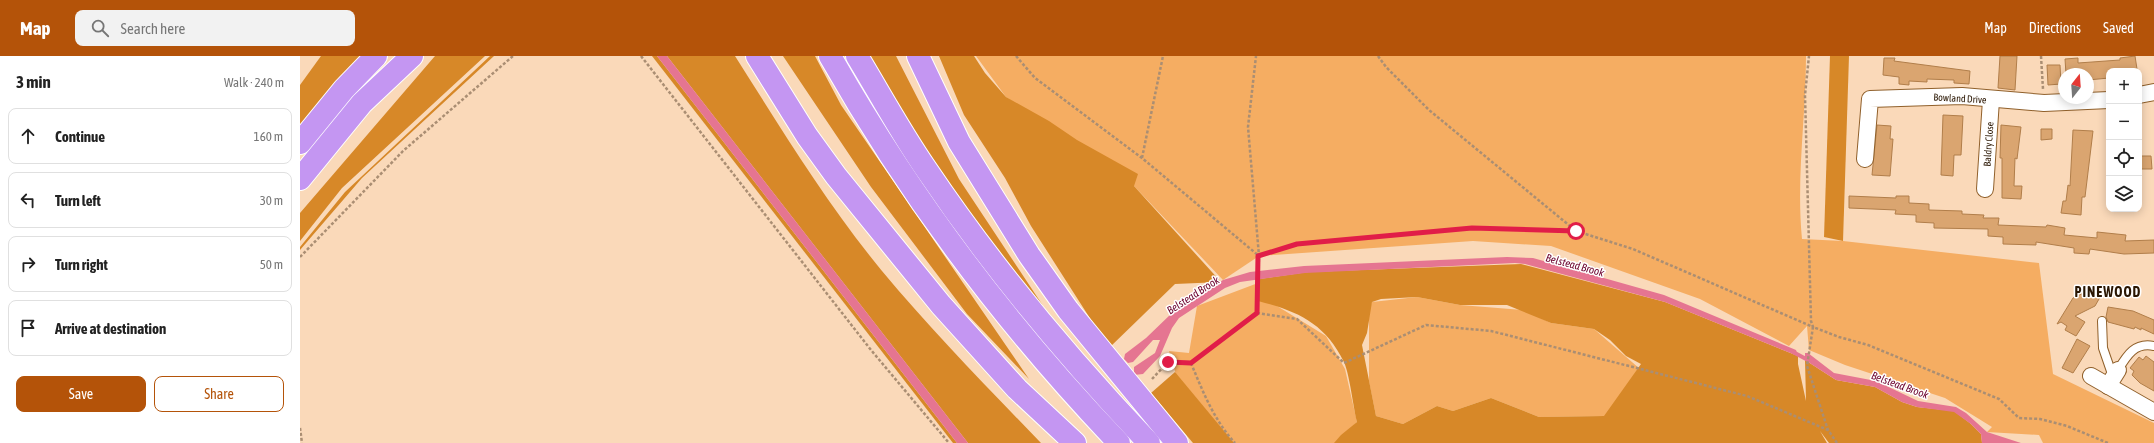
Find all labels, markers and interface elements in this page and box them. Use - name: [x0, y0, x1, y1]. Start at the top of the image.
- search box: [75, 10, 355, 46]
- text: Map: [20, 17, 51, 39]
- icon: search: [89, 17, 111, 39]
- text: Search here: [121, 20, 185, 37]
- text: Map: [1984, 20, 2007, 36]
- text: Directions: [2029, 20, 2081, 36]
- text: Saved: [2103, 20, 2134, 36]
- north arrow: [2058, 68, 2094, 104]
- map controls: [2106, 68, 2142, 212]
- button: +: [2106, 68, 2142, 104]
- text: 3 min: [16, 72, 51, 92]
- text: Walk · 240 m: [224, 75, 284, 90]
- street label: Bowland Drive: [1933, 92, 1987, 105]
- button: −: [2106, 104, 2142, 140]
- street label: Baldry Close: [1981, 121, 1996, 167]
- icon: ahead: [17, 125, 39, 147]
- text: Continue: [55, 128, 105, 145]
- text: 160 m: [254, 129, 283, 144]
- button: locate: [2106, 140, 2142, 176]
- button: layers: [2106, 176, 2142, 212]
- icon: left: [17, 189, 39, 211]
- text: Turn left: [55, 192, 101, 209]
- text: 30 m: [260, 193, 283, 208]
- route start: [1567, 222, 1585, 240]
- water label: Belstead Brook: [1544, 251, 1606, 279]
- icon: right: [17, 253, 39, 275]
- text: Turn right: [55, 256, 108, 273]
- text: 50 m: [260, 257, 283, 272]
- water label: Belstead Brook: [1165, 274, 1222, 316]
- district label: PINEWOOD: [2075, 284, 2141, 300]
- icon: arrive: [17, 317, 39, 339]
- text: Arrive at destination: [55, 320, 166, 337]
- route end: [1159, 353, 1177, 371]
- water label: Belstead Brook: [1870, 369, 1930, 401]
- button: Save: [16, 376, 146, 412]
- button: Share: [154, 376, 284, 412]

